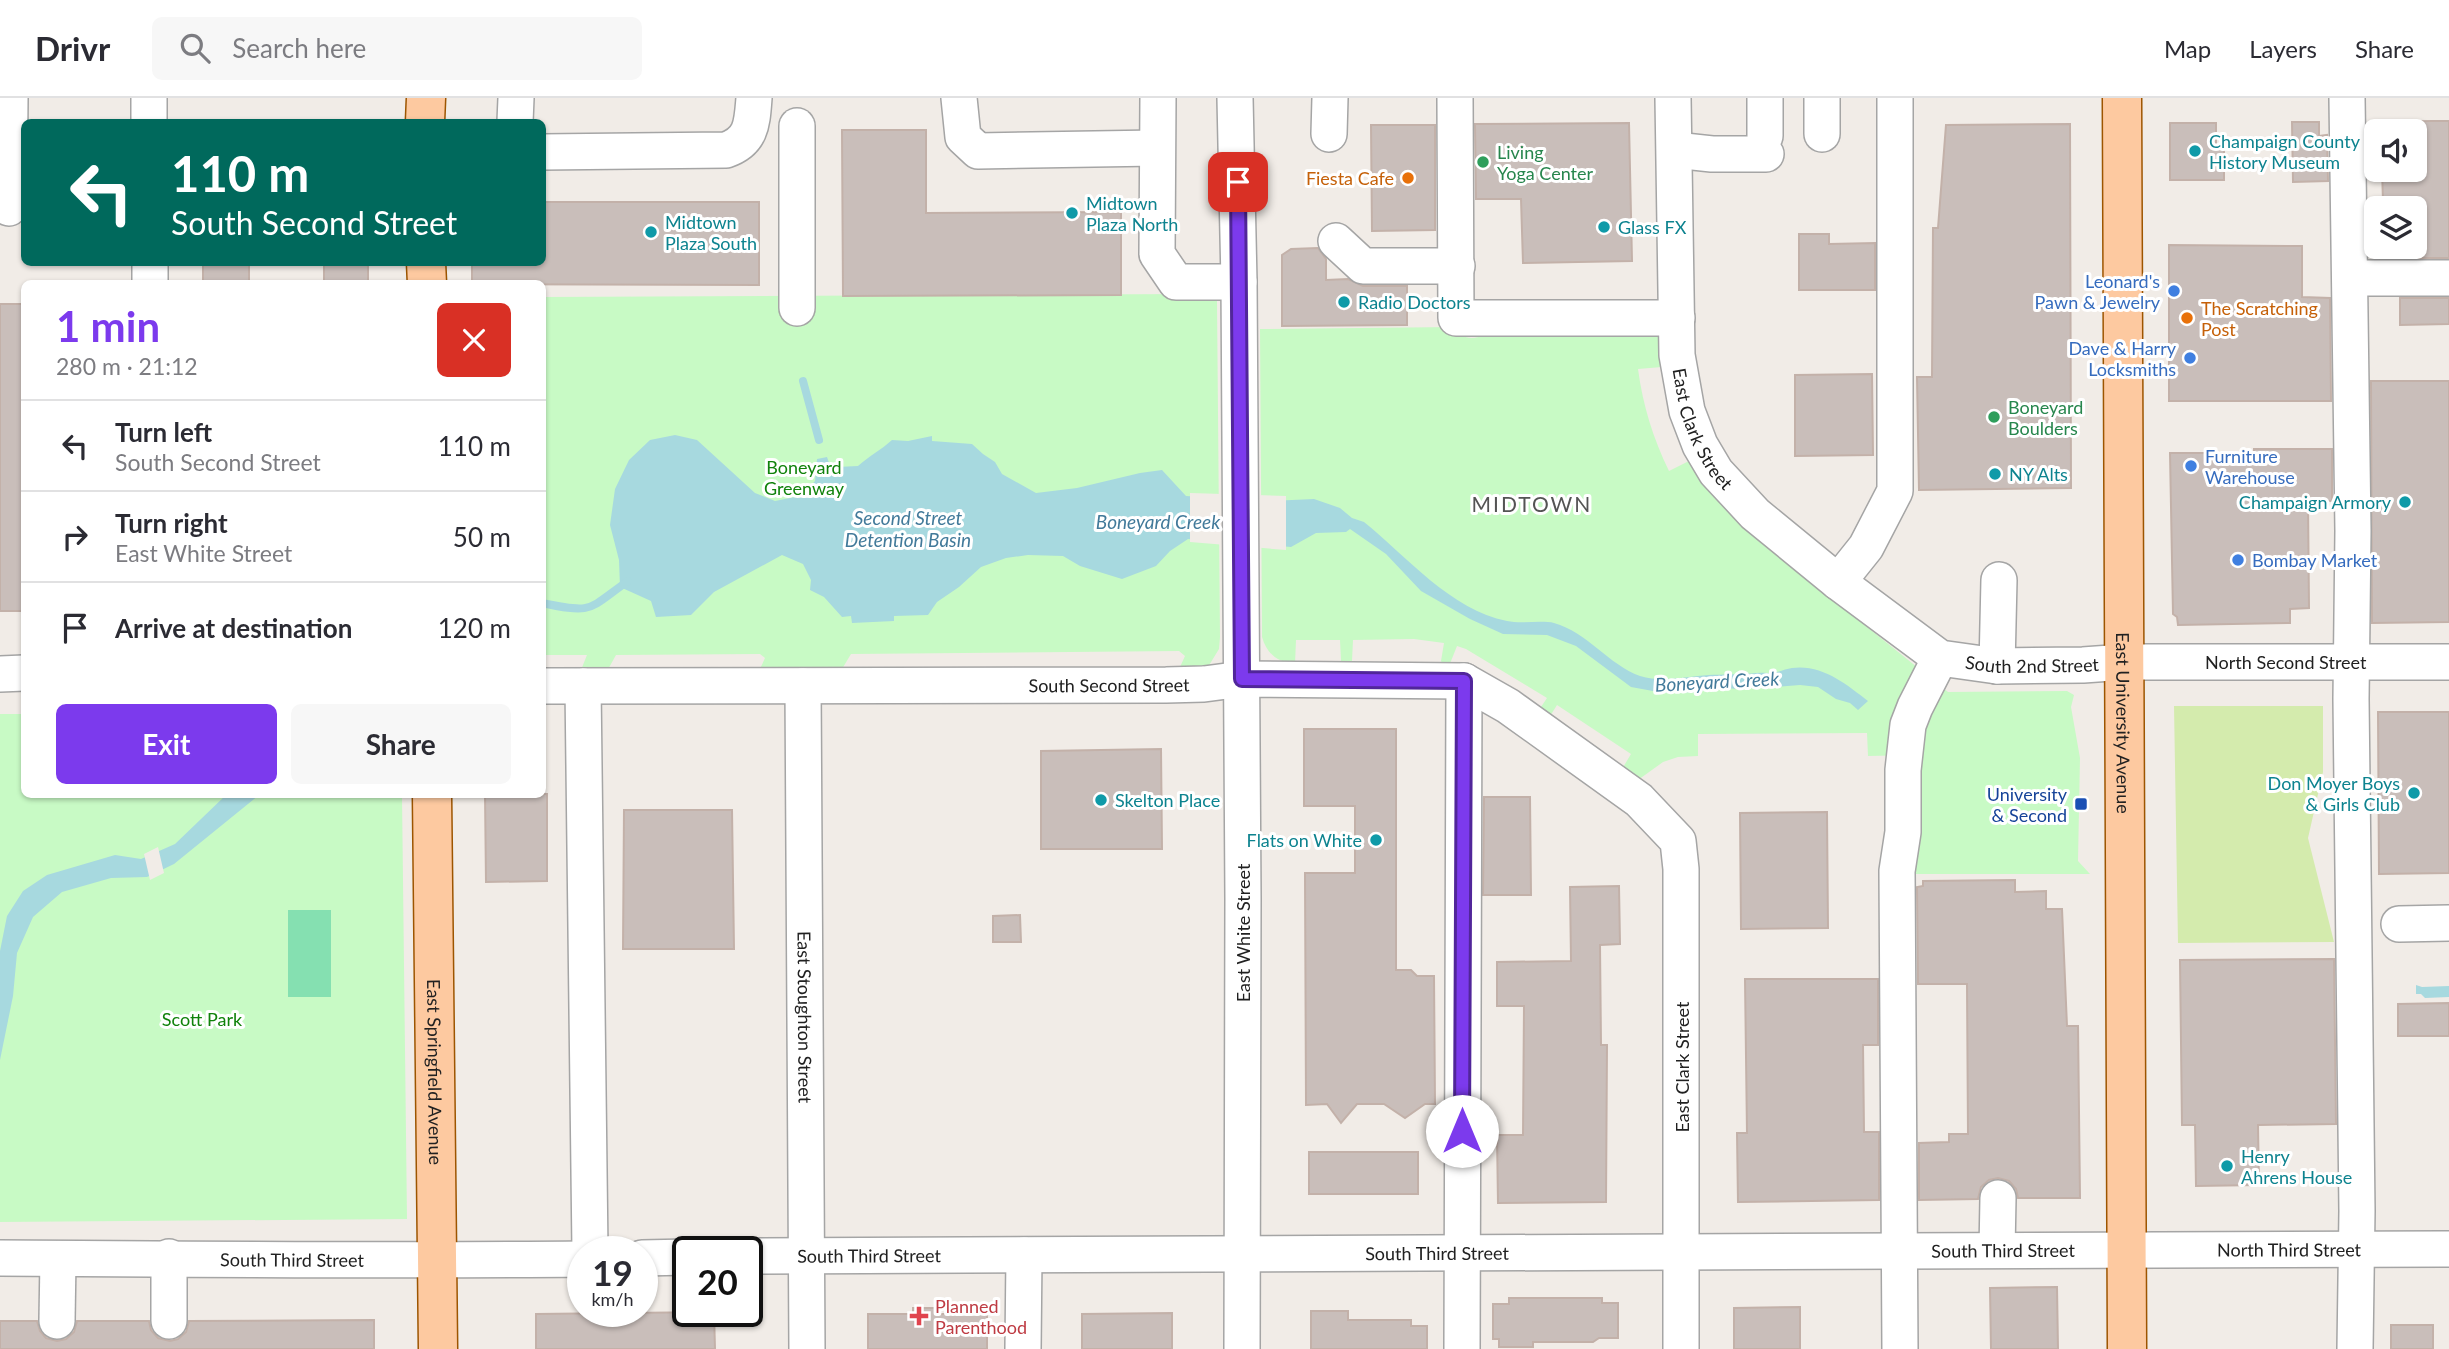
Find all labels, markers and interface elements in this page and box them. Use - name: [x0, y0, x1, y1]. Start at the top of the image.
- search box: [152, 17, 642, 80]
- text: Drivr: [35, 28, 110, 68]
- icon: search: [176, 29, 214, 67]
- text: Search here: [232, 32, 366, 64]
- text: Map: [2164, 34, 2211, 63]
- text: Layers: [2249, 34, 2317, 63]
- text: Share: [2355, 34, 2414, 63]
- map controls: [2364, 119, 2427, 259]
- button: sound: [2364, 119, 2427, 182]
- place label: Champaign County History Museum: [2209, 130, 2361, 173]
- place label: Living Yoga Center: [1497, 141, 1594, 184]
- marker: Champaign County History Museum: [2187, 143, 2203, 159]
- text: 110 m: [171, 144, 309, 202]
- icon: left: [56, 147, 147, 238]
- pin: [1208, 152, 1268, 212]
- marker: Living Yoga Center: [1475, 154, 1491, 170]
- icon: arrive: [1219, 163, 1257, 201]
- place label: Fiesta Cafe: [1306, 167, 1394, 189]
- marker: Fiesta Cafe: [1400, 170, 1416, 186]
- place label: Midtown Plaza North: [1086, 192, 1178, 235]
- button: layers: [2364, 196, 2427, 259]
- text: South Second Street: [171, 203, 457, 242]
- marker: Midtown Plaza North: [1064, 205, 1080, 221]
- place label: Midtown Plaza South: [665, 211, 757, 254]
- place label: Glass FX: [1618, 216, 1687, 238]
- marker: Glass FX: [1596, 219, 1612, 235]
- marker: Midtown Plaza South: [643, 224, 659, 240]
- place label: Leonard's Pawn & Jewelry: [2035, 270, 2161, 313]
- marker: Leonard's Pawn & Jewelry: [2166, 283, 2182, 299]
- place label: Radio Doctors: [1358, 291, 1471, 313]
- marker: Radio Doctors: [1336, 294, 1352, 310]
- place label: The Scratching Post: [2201, 297, 2318, 340]
- text: 1 min: [56, 301, 160, 351]
- button: close: [437, 303, 511, 377]
- marker: The Scratching Post: [2179, 310, 2195, 326]
- place label: Dave & Harry Locksmiths: [2068, 337, 2177, 380]
- marker: Dave & Harry Locksmiths: [2182, 350, 2198, 366]
- text: 280 m · 21:12: [56, 352, 198, 380]
- street label: East Clark Street: [1669, 366, 1738, 494]
- place label: Boneyard Boulders: [2008, 396, 2083, 439]
- marker: Boneyard Boulders: [1986, 409, 2002, 425]
- text: Turn left: [115, 416, 212, 448]
- icon: left: [56, 427, 94, 465]
- text: 110 m: [438, 430, 511, 462]
- place label: Furniture Warehouse: [2205, 445, 2295, 488]
- text: South Second Street: [115, 448, 321, 476]
- park label: Boneyard Greenway: [764, 456, 845, 499]
- marker: Furniture Warehouse: [2183, 458, 2199, 474]
- place label: NY Alts: [2009, 463, 2068, 485]
- marker: NY Alts: [1987, 466, 2003, 482]
- district label: MIDTOWN: [1472, 491, 1592, 516]
- place label: Champaign Armory: [2239, 491, 2392, 513]
- marker: Champaign Armory: [2397, 494, 2413, 510]
- water label: Second Street Detention Basin: [845, 506, 971, 551]
- text: Turn right: [115, 507, 228, 539]
- water label: Boneyard Creek: [1096, 510, 1221, 533]
- icon: right: [56, 518, 94, 556]
- text: 50 m: [453, 521, 511, 553]
- text: East White Street: [115, 539, 292, 567]
- place label: Bombay Market: [2252, 549, 2378, 571]
- marker: Bombay Market: [2230, 552, 2246, 568]
- icon: arrive: [56, 609, 94, 647]
- text: Arrive at destination: [115, 612, 352, 644]
- text: 120 m: [438, 612, 511, 644]
- street label: East University Avenue: [2112, 632, 2135, 814]
- street label: South 2nd Street: [1964, 651, 2100, 677]
- street label: North Second Street: [2205, 651, 2367, 673]
- water label: Boneyard Creek: [1654, 666, 1781, 696]
- street label: South Second Street: [1028, 673, 1190, 696]
- button: Exit: [56, 704, 277, 784]
- button: Share: [291, 704, 511, 784]
- place label: Don Moyer Boys & Girls Club: [2268, 772, 2400, 815]
- place label: University & Second: [1987, 783, 2068, 826]
- marker: Don Moyer Boys & Girls Club: [2406, 785, 2422, 801]
- place label: Skelton Place: [1115, 789, 1220, 811]
- marker: Skelton Place: [1093, 792, 1109, 808]
- marker: University & Second: [2073, 796, 2089, 812]
- place label: Flats on White: [1247, 829, 1362, 851]
- marker: Flats on White: [1368, 832, 1384, 848]
- street label: East White Street: [1232, 863, 1254, 1002]
- street label: East Stoughton Street: [793, 931, 817, 1104]
- street label: East Springfield Avenue: [423, 979, 447, 1165]
- street label: East Clark Street: [1671, 1001, 1693, 1133]
- park label: Scott Park: [162, 1008, 243, 1030]
- position arrow: [1425, 1094, 1499, 1168]
- place label: Henry Ahrens House: [2241, 1145, 2352, 1188]
- marker: Henry Ahrens House: [2219, 1158, 2235, 1174]
- speed limit sign: 20: [672, 1236, 763, 1327]
- street label: North Third Street: [2217, 1238, 2362, 1261]
- street label: South Third Street: [1931, 1239, 2075, 1262]
- street label: South Third Street: [1365, 1242, 1509, 1264]
- street label: South Third Street: [797, 1244, 941, 1267]
- street label: South Third Street: [220, 1248, 364, 1271]
- text: 19: [592, 1251, 633, 1293]
- text: km/h: [591, 1288, 634, 1310]
- place label: Planned Parenthood: [935, 1295, 1027, 1338]
- marker: Planned Parenthood: [909, 1306, 929, 1326]

